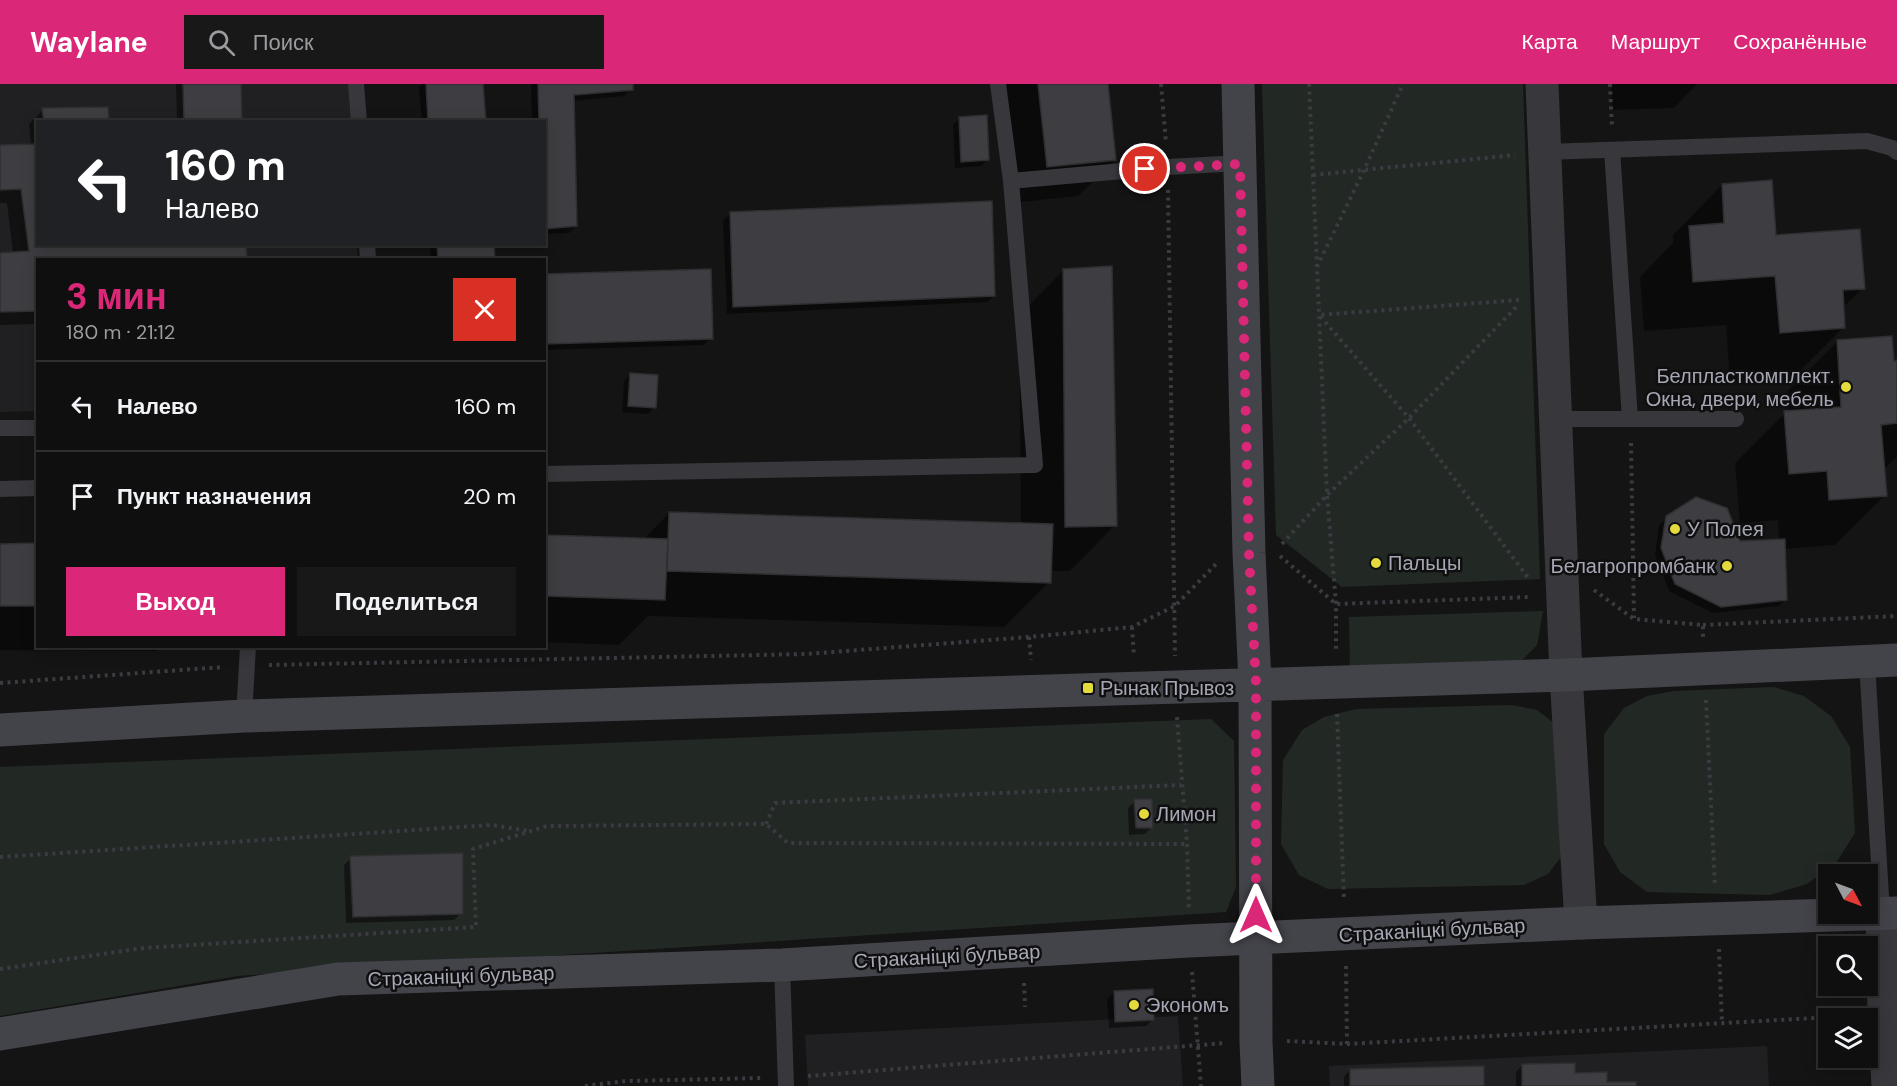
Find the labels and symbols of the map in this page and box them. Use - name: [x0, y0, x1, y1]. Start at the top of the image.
- pin: [1119, 143, 1170, 194]
- place label: Белпласткомплект. Окна, двери, мебель: [1646, 363, 1834, 412]
- marker: Белпласткомплект. Окна, двери, мебель: [1839, 380, 1853, 394]
- place label: У Полея: [1687, 516, 1764, 542]
- marker: У Полея: [1668, 522, 1682, 536]
- place label: Пальцы: [1388, 550, 1461, 576]
- place label: Белагропромбанк: [1551, 553, 1715, 579]
- marker: Пальцы: [1369, 556, 1383, 570]
- marker: Белагропромбанк: [1720, 559, 1734, 573]
- place label: Рынак Прывоз: [1100, 675, 1234, 701]
- marker: Рынак Прывоз: [1081, 681, 1095, 695]
- place label: Лимон: [1156, 801, 1216, 827]
- marker: Лимон: [1137, 807, 1151, 821]
- north arrow: [1818, 864, 1878, 924]
- position arrow: [1224, 883, 1288, 947]
- street label: Страканіцкі бульвар: [1338, 912, 1526, 948]
- street label: Страканіцкі бульвар: [853, 938, 1041, 974]
- street label: Страканіцкі бульвар: [367, 960, 555, 992]
- place label: Экономъ: [1146, 992, 1229, 1018]
- marker: Экономъ: [1127, 998, 1141, 1012]

